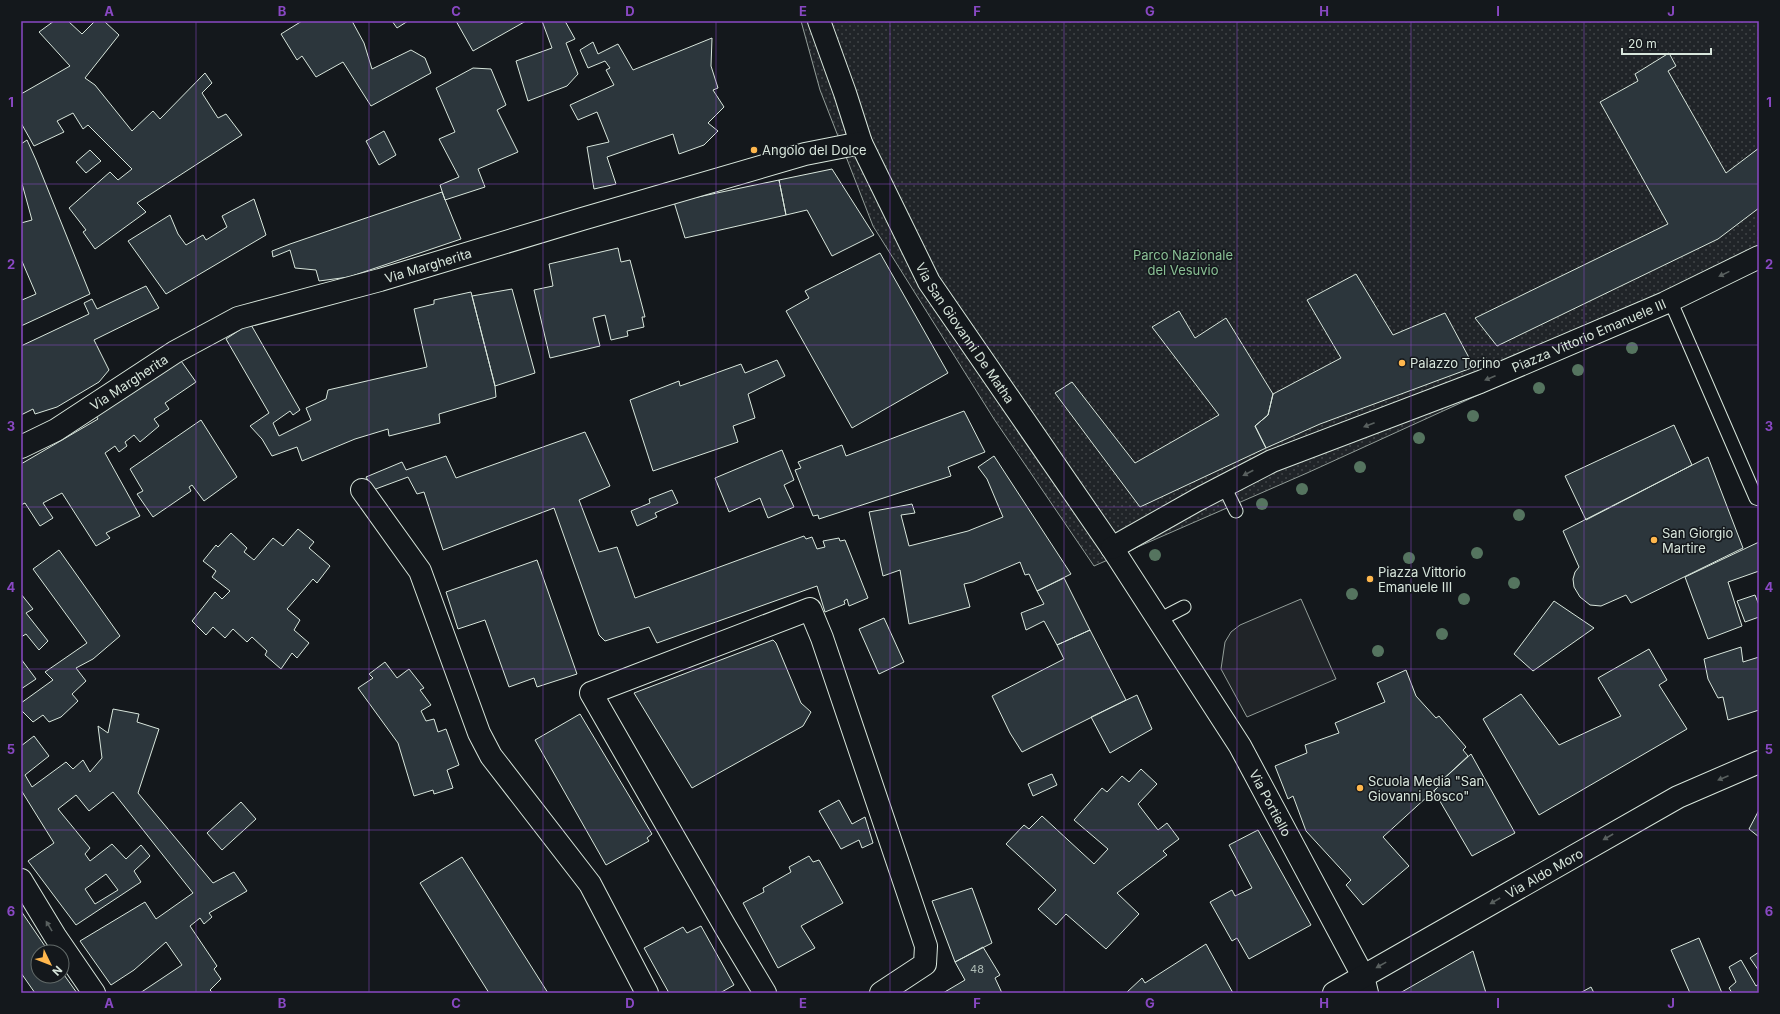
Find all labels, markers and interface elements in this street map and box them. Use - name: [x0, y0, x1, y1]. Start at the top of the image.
- text: A: [104, 3, 114, 19]
- text: B: [278, 3, 287, 19]
- text: C: [451, 3, 461, 19]
- text: D: [625, 3, 635, 19]
- text: E: [799, 3, 807, 19]
- text: F: [973, 3, 981, 19]
- text: G: [1145, 3, 1155, 19]
- text: H: [1319, 3, 1329, 19]
- text: I: [1496, 3, 1500, 19]
- text: J: [1667, 3, 1675, 19]
- scale bar: [1622, 30, 1711, 56]
- text: 20 m: [1628, 36, 1657, 51]
- text: 1: [8, 94, 14, 110]
- text: 1: [1766, 94, 1772, 110]
- place label: Angolo del Dolce: [762, 142, 867, 158]
- marker: Angolo del Dolce: [749, 145, 759, 155]
- street label: Via Margherita: [383, 245, 473, 286]
- park label: Parco Nazionale del Vesuvio: [1133, 247, 1233, 278]
- text: 2: [7, 256, 15, 272]
- text: 2: [1765, 256, 1773, 272]
- street label: Via San Giovanni De Matha: [913, 260, 1018, 406]
- one-way arrow: [1718, 271, 1730, 277]
- street label: Piazza Vittorio Emanuele III: [1509, 296, 1668, 376]
- street label: Via Margherita: [87, 351, 171, 414]
- place label: Palazzo Torino: [1410, 355, 1501, 371]
- marker: Palazzo Torino: [1397, 358, 1407, 368]
- one-way arrow: [1485, 375, 1496, 381]
- text: 3: [7, 418, 15, 434]
- text: 3: [1765, 418, 1773, 434]
- one-way arrow: [1362, 422, 1374, 428]
- one-way arrow: [1243, 470, 1254, 477]
- place label: San Giorgio Martire: [1662, 525, 1733, 556]
- marker: San Giorgio Martire: [1649, 535, 1659, 545]
- place label: Piazza Vittorio Emanuele III: [1378, 564, 1466, 595]
- marker: Piazza Vittorio Emanuele III: [1365, 574, 1375, 584]
- text: 4: [7, 579, 16, 595]
- text: 4: [1765, 579, 1774, 595]
- text: 5: [7, 741, 15, 757]
- text: 5: [1765, 741, 1773, 757]
- street label: Via Portiello: [1246, 767, 1295, 839]
- place label: Scuola Media "San Giovanni Bosco": [1368, 773, 1484, 804]
- one-way arrow: [1717, 775, 1729, 781]
- marker: Scuola Media "San Giovanni Bosco": [1355, 783, 1365, 793]
- one-way arrow: [1602, 833, 1613, 840]
- street label: Via Aldo Moro: [1503, 845, 1586, 902]
- one-way arrow: [1489, 898, 1500, 905]
- text: 6: [7, 903, 15, 919]
- text: 6: [1765, 903, 1773, 919]
- one-way arrow: [45, 921, 53, 931]
- north arrow: [30, 944, 70, 984]
- house number: 48: [970, 962, 984, 976]
- one-way arrow: [1376, 962, 1387, 969]
- text: N: [49, 963, 65, 979]
- text: A: [104, 995, 114, 1011]
- text: B: [278, 995, 287, 1011]
- text: C: [451, 995, 461, 1011]
- text: D: [625, 995, 635, 1011]
- text: E: [799, 995, 807, 1011]
- text: F: [973, 995, 981, 1011]
- text: G: [1145, 995, 1155, 1011]
- text: H: [1319, 995, 1329, 1011]
- text: I: [1496, 995, 1500, 1011]
- text: J: [1667, 995, 1675, 1011]

